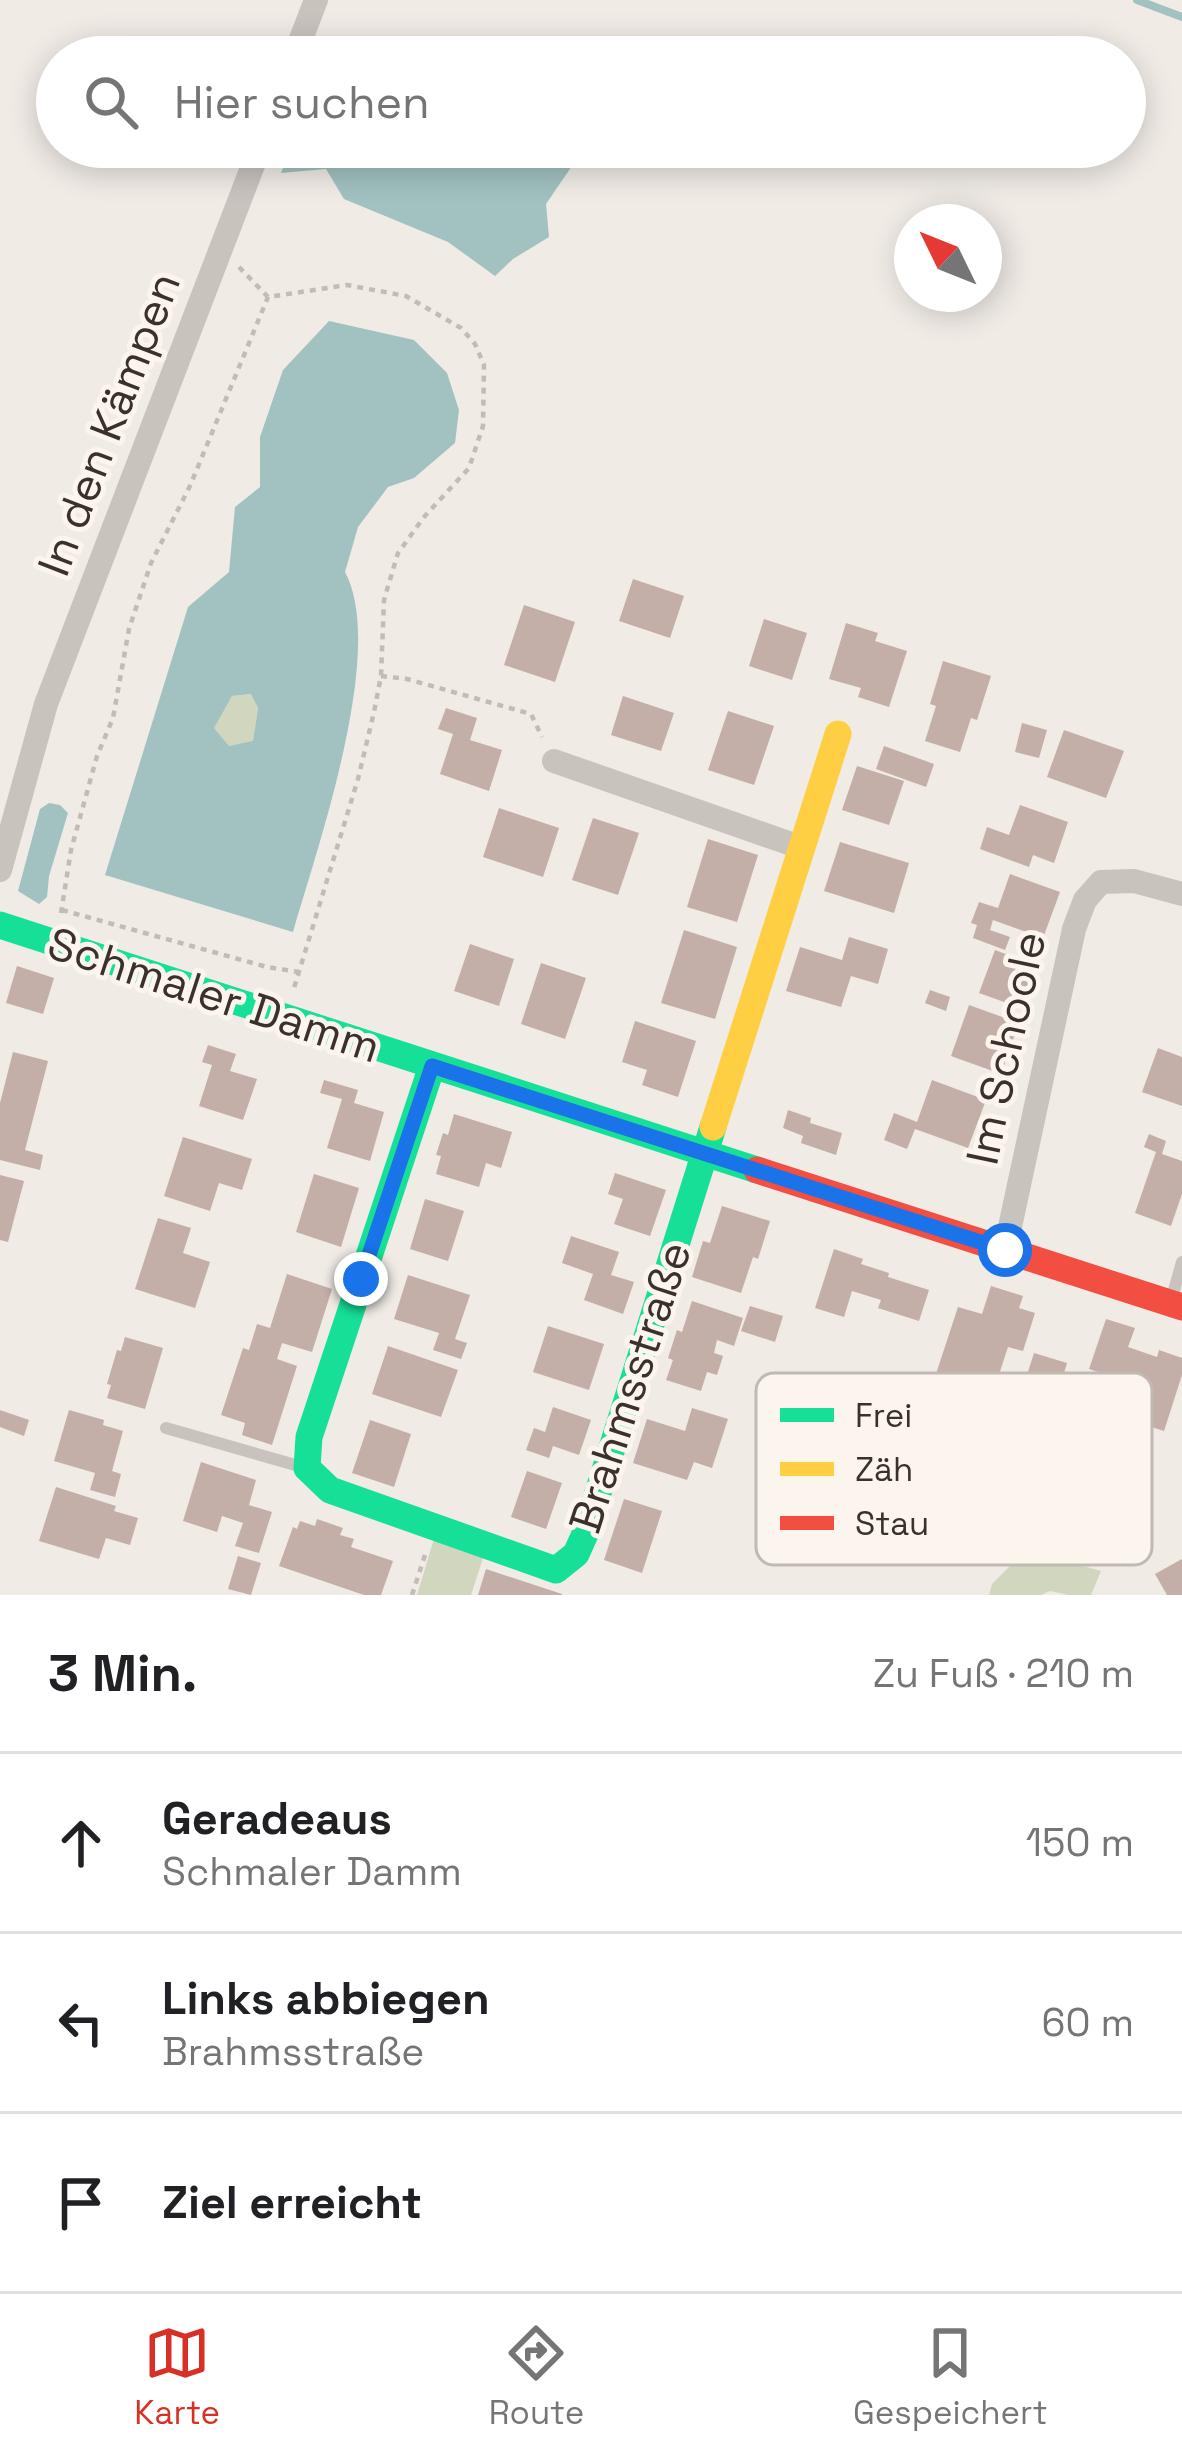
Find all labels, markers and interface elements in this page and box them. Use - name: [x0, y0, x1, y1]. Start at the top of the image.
- search box: [36, 36, 1146, 168]
- icon: search: [78, 69, 144, 135]
- text: Hier suchen: [174, 74, 430, 131]
- north arrow: [894, 204, 1002, 312]
- street label: In den Kämpen: [25, 264, 193, 584]
- street label: Schmaler Damm: [41, 914, 387, 1076]
- street label: Im Schoole: [954, 926, 1058, 1170]
- route start: [978, 1223, 1032, 1277]
- street label: Brahmsstraße: [556, 1234, 704, 1540]
- route end: [334, 1252, 388, 1306]
- legend: [756, 1373, 1152, 1565]
- text: Frei: [855, 1395, 912, 1437]
- text: Zäh: [855, 1449, 913, 1491]
- text: Stau: [855, 1503, 929, 1545]
- text: 3 Min.: [48, 1641, 197, 1706]
- text: Zu Fuß · 210 m: [873, 1649, 1134, 1698]
- text: Geradeaus: [162, 1790, 392, 1847]
- icon: ahead: [48, 1810, 114, 1876]
- text: 150 m: [1026, 1818, 1134, 1867]
- text: Schmaler Damm: [162, 1847, 462, 1896]
- text: Links abbiegen: [162, 1970, 490, 2027]
- icon: left: [48, 1990, 114, 2056]
- text: 60 m: [1042, 1998, 1134, 2047]
- text: Brahmsstraße: [162, 2027, 424, 2076]
- icon: arrive: [48, 2170, 114, 2236]
- text: Ziel erreicht: [162, 2174, 422, 2231]
- tab: Karte: [134, 2320, 220, 2434]
- tab: Route: [489, 2320, 584, 2434]
- tab: Gespeichert: [853, 2320, 1048, 2434]

